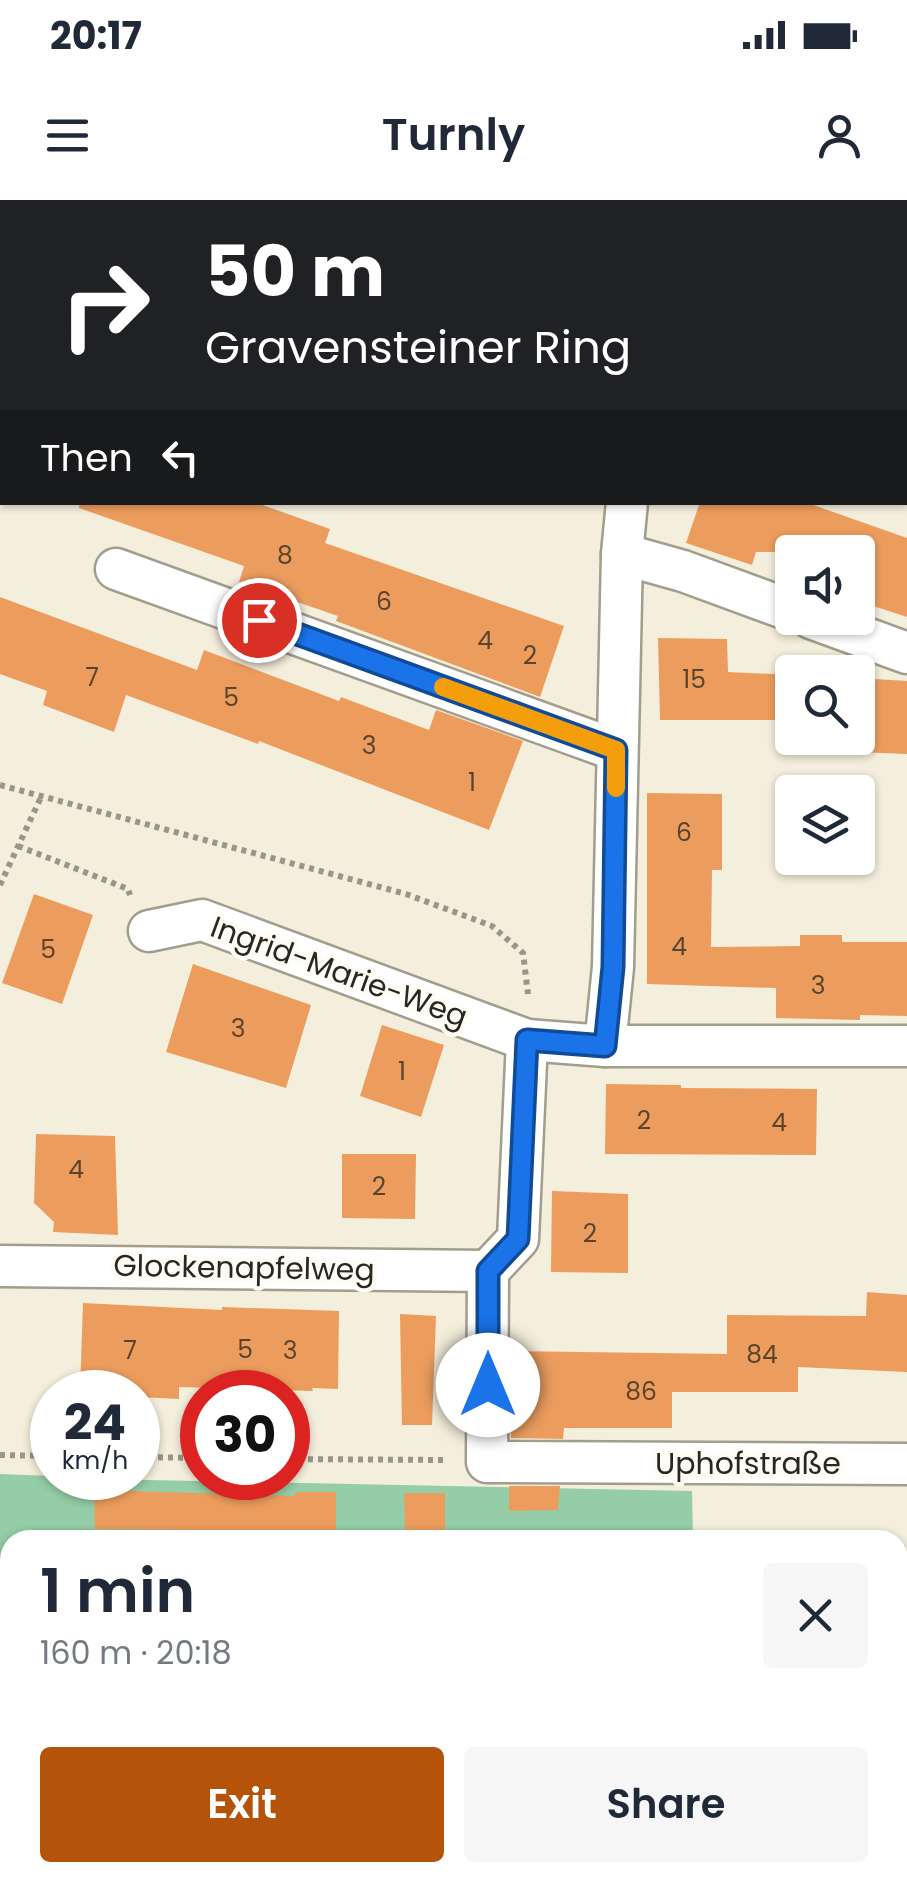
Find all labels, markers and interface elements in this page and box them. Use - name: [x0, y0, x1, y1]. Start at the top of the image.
- text: 20:17: [50, 9, 142, 62]
- text: Turnly: [382, 103, 525, 166]
- icon: menu: [40, 108, 95, 163]
- icon: person: [812, 108, 867, 163]
- text: 50 m: [205, 222, 385, 321]
- icon: right: [40, 240, 170, 370]
- text: Gravensteiner Ring: [205, 316, 631, 379]
- icon: left: [153, 430, 208, 485]
- text: Then: [40, 431, 133, 484]
- map controls: [775, 535, 875, 875]
- button: sound: [775, 535, 875, 635]
- house number: 8: [277, 538, 293, 573]
- pin: [217, 578, 302, 663]
- house number: 6: [376, 584, 392, 619]
- icon: arrive: [232, 593, 287, 648]
- house number: 4: [477, 623, 493, 658]
- house number: 2: [523, 638, 537, 673]
- button: search: [775, 655, 875, 755]
- house number: 7: [85, 660, 99, 695]
- house number: 15: [682, 662, 706, 697]
- house number: 5: [223, 680, 239, 715]
- house number: 3: [362, 728, 376, 763]
- house number: 1: [468, 765, 476, 800]
- button: layers: [775, 775, 875, 875]
- house number: 6: [676, 815, 692, 850]
- street label: Ingrid-Marie-Weg: [205, 905, 473, 1038]
- house number: 4: [671, 929, 687, 964]
- house number: 5: [40, 932, 56, 967]
- house number: 3: [811, 968, 825, 1003]
- house number: 3: [231, 1011, 245, 1046]
- house number: 1: [398, 1054, 406, 1089]
- house number: 2: [637, 1103, 651, 1138]
- house number: 4: [771, 1105, 787, 1140]
- house number: 4: [68, 1152, 84, 1187]
- house number: 2: [372, 1169, 386, 1204]
- house number: 2: [583, 1216, 597, 1251]
- street label: Glockenapfelweg: [113, 1244, 375, 1291]
- house number: 5: [237, 1332, 253, 1367]
- house number: 7: [123, 1333, 137, 1368]
- house number: 3: [283, 1333, 297, 1368]
- position arrow: [436, 1333, 540, 1437]
- house number: 84: [746, 1337, 778, 1372]
- speed limit sign: 30: [180, 1370, 310, 1500]
- house number: 86: [625, 1374, 657, 1409]
- text: 24: [64, 1387, 126, 1458]
- street label: Uphofstraße: [655, 1442, 841, 1485]
- text: km/h: [62, 1443, 128, 1478]
- text: 1 min: [40, 1549, 195, 1633]
- button: close: [763, 1563, 868, 1668]
- text: 160 m · 20:18: [40, 1630, 232, 1675]
- button: Exit: [40, 1747, 444, 1862]
- button: Share: [464, 1747, 868, 1862]

